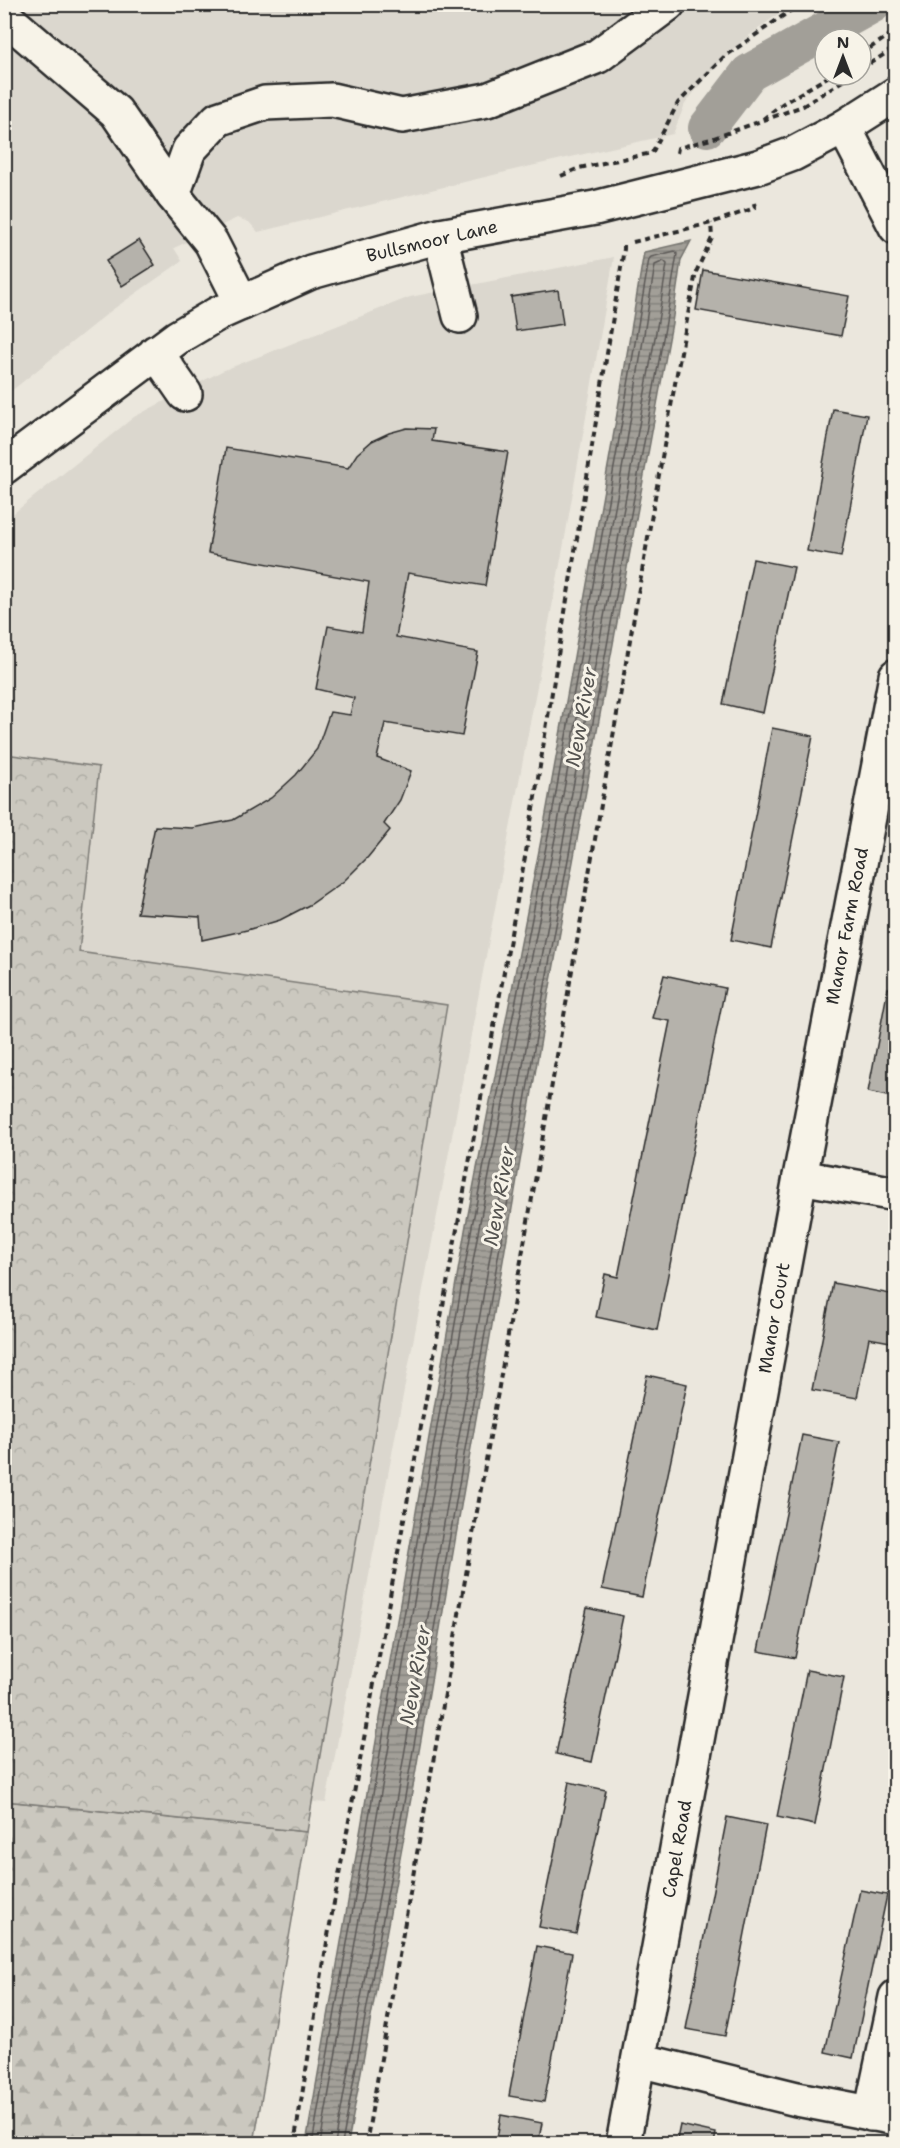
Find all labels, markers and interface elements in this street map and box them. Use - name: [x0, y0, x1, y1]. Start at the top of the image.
- north arrow: [813, 27, 873, 87]
- text: N: [837, 32, 849, 53]
- street label: Bullsmoor Lane: [364, 214, 500, 268]
- water label: New River: [559, 664, 603, 769]
- street label: Manor Farm Road: [820, 845, 874, 1007]
- water label: New River: [477, 1143, 521, 1248]
- street label: Manor Court: [752, 1260, 796, 1375]
- water label: New River: [393, 1622, 437, 1727]
- street label: Capel Road: [657, 1798, 697, 1900]

